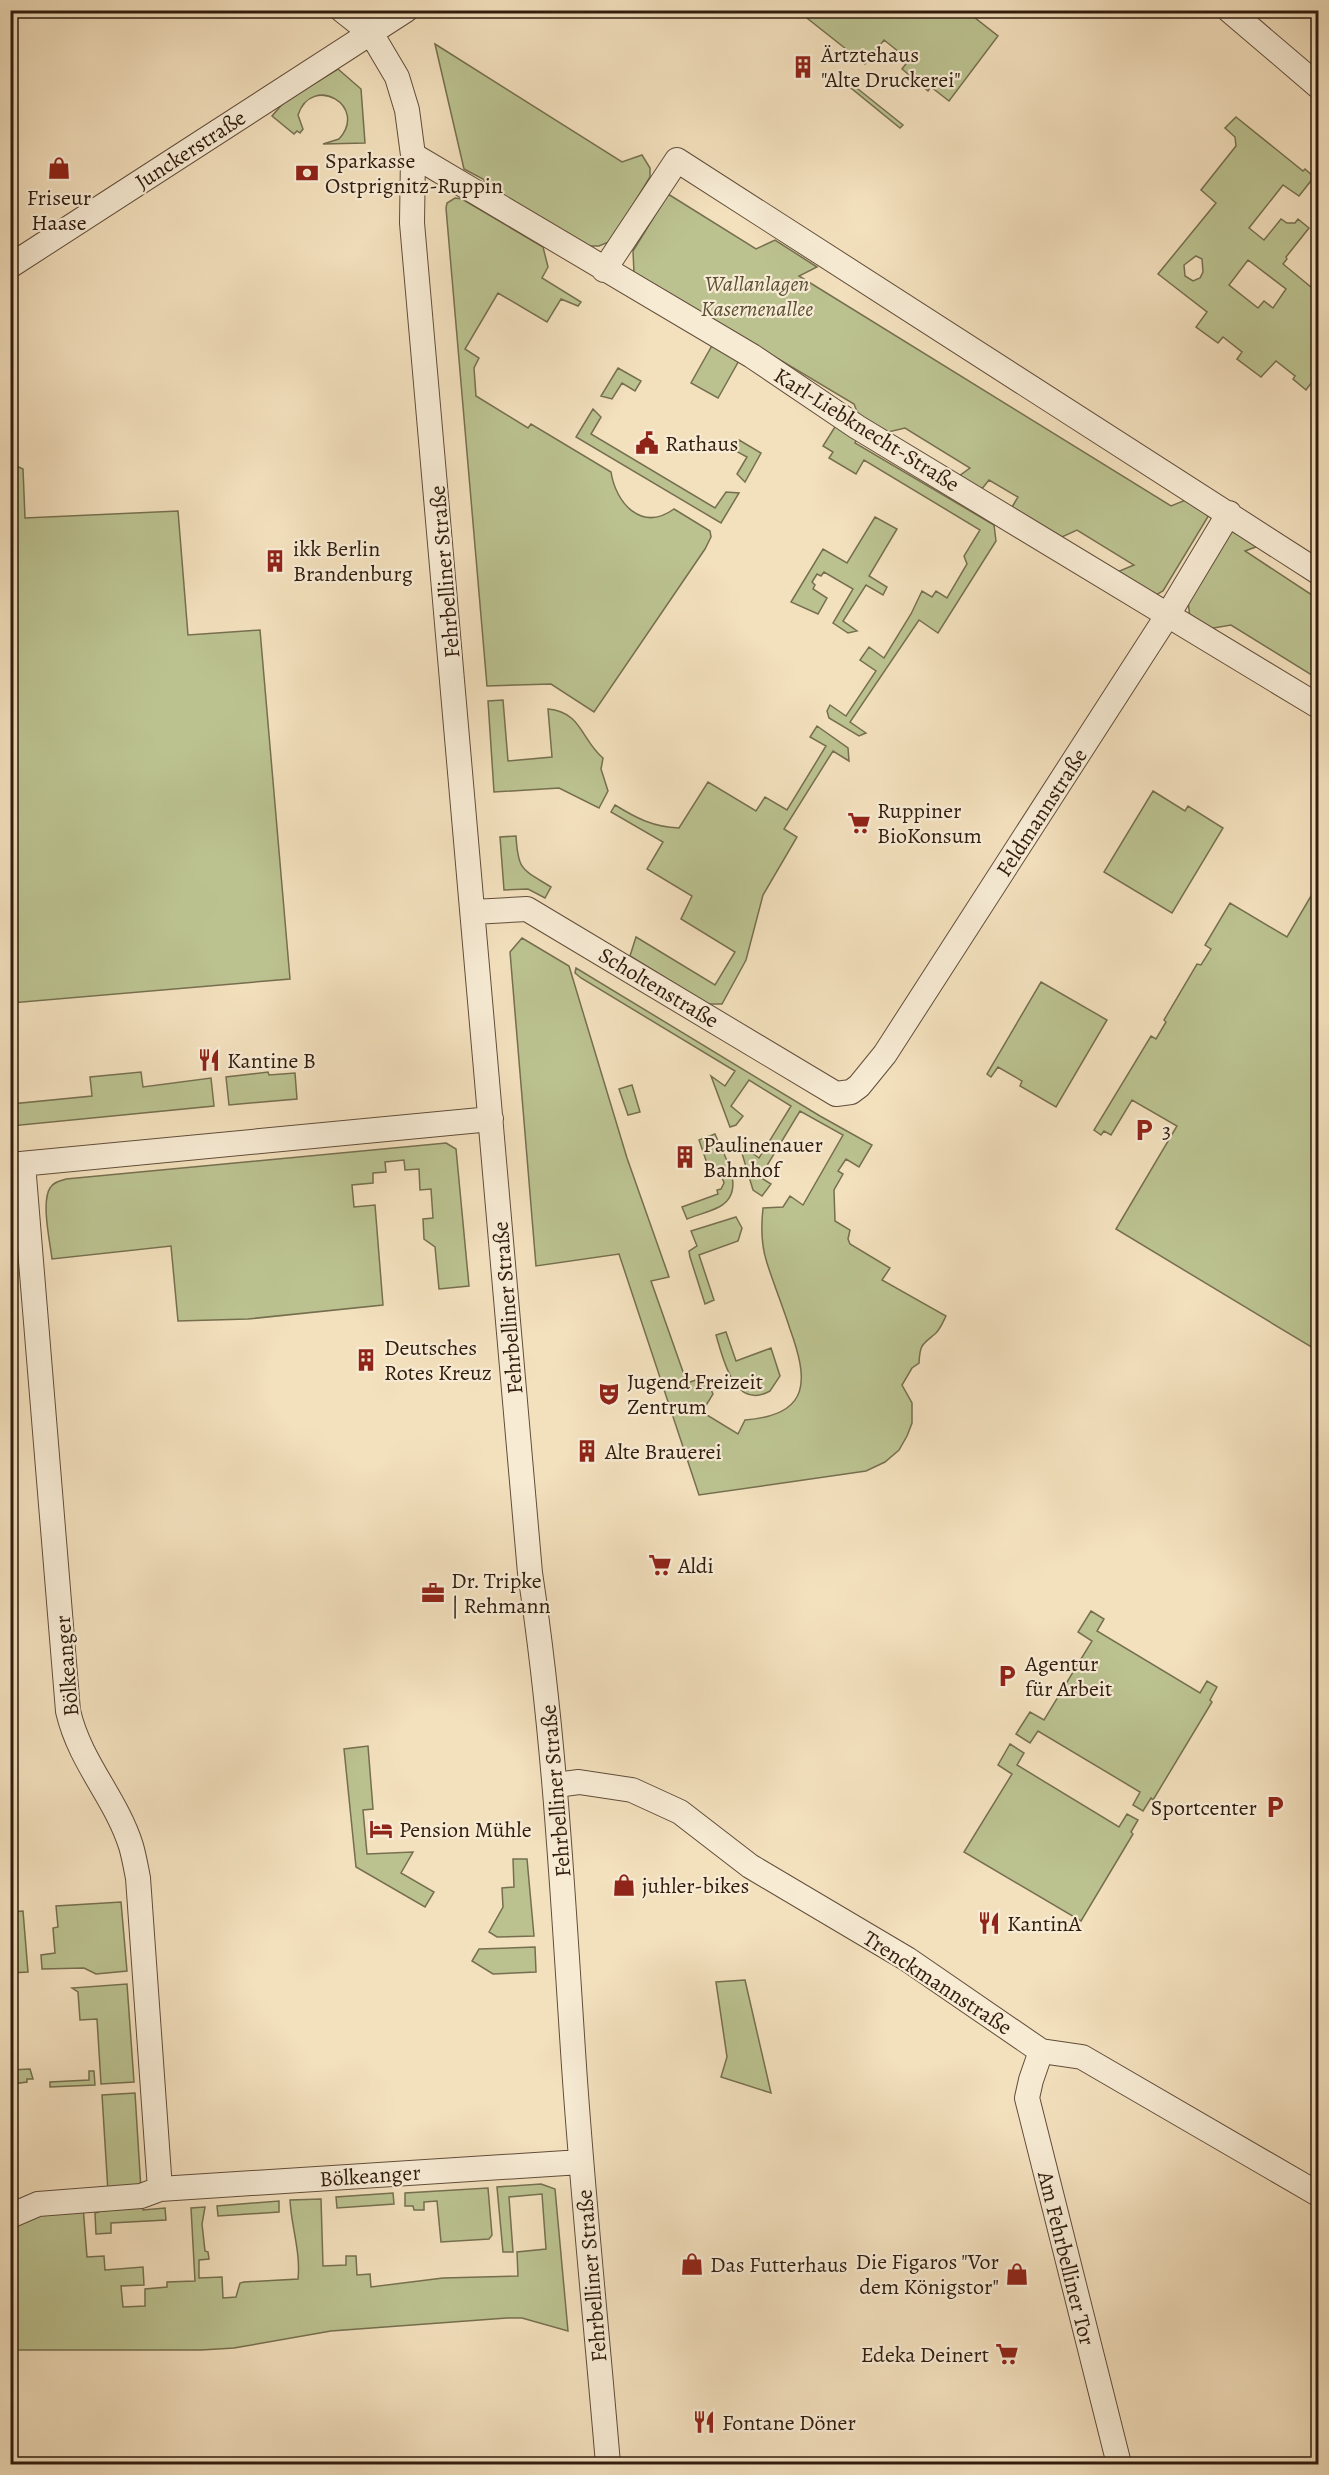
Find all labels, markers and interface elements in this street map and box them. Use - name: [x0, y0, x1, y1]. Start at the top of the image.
- place label: Ärtztehaus "Alte Druckerei": [820, 40, 961, 95]
- building icon: Ärtztehaus "Alte Druckerei": [790, 54, 816, 80]
- street label: Junckerstraße: [130, 103, 252, 197]
- place label: Sparkasse Ostprignitz-Ruppin: [325, 146, 503, 201]
- shop icon: Friseur Haase: [46, 155, 72, 181]
- bank icon: Sparkasse Ostprignitz-Ruppin: [294, 160, 320, 186]
- place label: Friseur Haase: [27, 183, 91, 238]
- park label: Wallanlagen Kasernenallee: [701, 269, 813, 324]
- street label: Karl-Liebknecht-Straße: [768, 361, 965, 499]
- place label: Rathaus: [665, 429, 738, 459]
- public building icon: Rathaus: [634, 430, 660, 456]
- street label: Fehrbelliner Straße: [423, 484, 467, 659]
- place label: ikk Berlin Brandenburg: [293, 534, 413, 589]
- building icon: ikk Berlin Brandenburg: [262, 548, 288, 574]
- street label: Feldmannstraße: [989, 743, 1095, 883]
- place label: Ruppiner BioKonsum: [877, 796, 982, 851]
- supermarket icon: Ruppiner BioKonsum: [846, 810, 872, 836]
- street label: Scholtenstraße: [593, 940, 724, 1036]
- place label: Kantine B: [227, 1046, 316, 1076]
- restaurant icon: Kantine B: [196, 1047, 222, 1073]
- place label: 3: [1162, 1116, 1171, 1146]
- parking icon: 3: [1131, 1117, 1157, 1143]
- place label: Paulinenauer Bahnhof: [703, 1130, 823, 1185]
- building icon: Paulinenauer Bahnhof: [672, 1144, 698, 1170]
- street label: Fehrbelliner Straße: [486, 1220, 530, 1395]
- place label: Deutsches Rotes Kreuz: [384, 1333, 492, 1388]
- building icon: Deutsches Rotes Kreuz: [353, 1347, 379, 1373]
- place label: Jugend Freizeit Zentrum: [627, 1367, 763, 1422]
- theatre icon: Jugend Freizeit Zentrum: [596, 1381, 622, 1407]
- place label: Alte Brauerei: [604, 1437, 722, 1467]
- building icon: Alte Brauerei: [574, 1438, 600, 1464]
- place label: Aldi: [677, 1551, 714, 1581]
- supermarket icon: Aldi: [647, 1552, 673, 1578]
- place label: Dr. Tripke | Rehmann: [451, 1566, 551, 1621]
- office icon: Dr. Tripke | Rehmann: [420, 1580, 446, 1606]
- street label: Bölkeanger: [48, 1614, 86, 1718]
- place label: Agentur für Arbeit: [1024, 1649, 1112, 1704]
- parking icon: Agentur für Arbeit: [994, 1663, 1020, 1689]
- street label: Fehrbelliner Straße: [534, 1703, 578, 1878]
- place label: Sportcenter: [1151, 1793, 1257, 1823]
- parking icon: Sportcenter: [1262, 1794, 1288, 1820]
- place label: Pension Mühle: [399, 1815, 532, 1845]
- hotel icon: Pension Mühle: [368, 1816, 394, 1842]
- place label: juhler-bikes: [642, 1871, 749, 1901]
- shop icon: juhler-bikes: [611, 1872, 637, 1898]
- place label: KantinA: [1007, 1909, 1082, 1939]
- restaurant icon: KantinA: [976, 1910, 1002, 1936]
- street label: Trenckmannstraße: [857, 1923, 1018, 2042]
- street label: Bölkeanger: [319, 2158, 422, 2194]
- street label: Am Fehrbelliner Tor: [1030, 2167, 1102, 2348]
- street label: Fehrbelliner Straße: [570, 2188, 614, 2363]
- place label: Die Figaros "Vor dem Königstor": [855, 2247, 999, 2302]
- place label: Das Futterhaus: [710, 2250, 848, 2280]
- shop icon: Das Futterhaus: [679, 2251, 705, 2277]
- shop icon: Die Figaros "Vor dem Königstor": [1004, 2261, 1030, 2287]
- place label: Edeka Deinert: [861, 2340, 989, 2370]
- supermarket icon: Edeka Deinert: [994, 2341, 1020, 2367]
- place label: Fontane Döner: [722, 2408, 856, 2438]
- restaurant icon: Fontane Döner: [691, 2409, 717, 2435]

